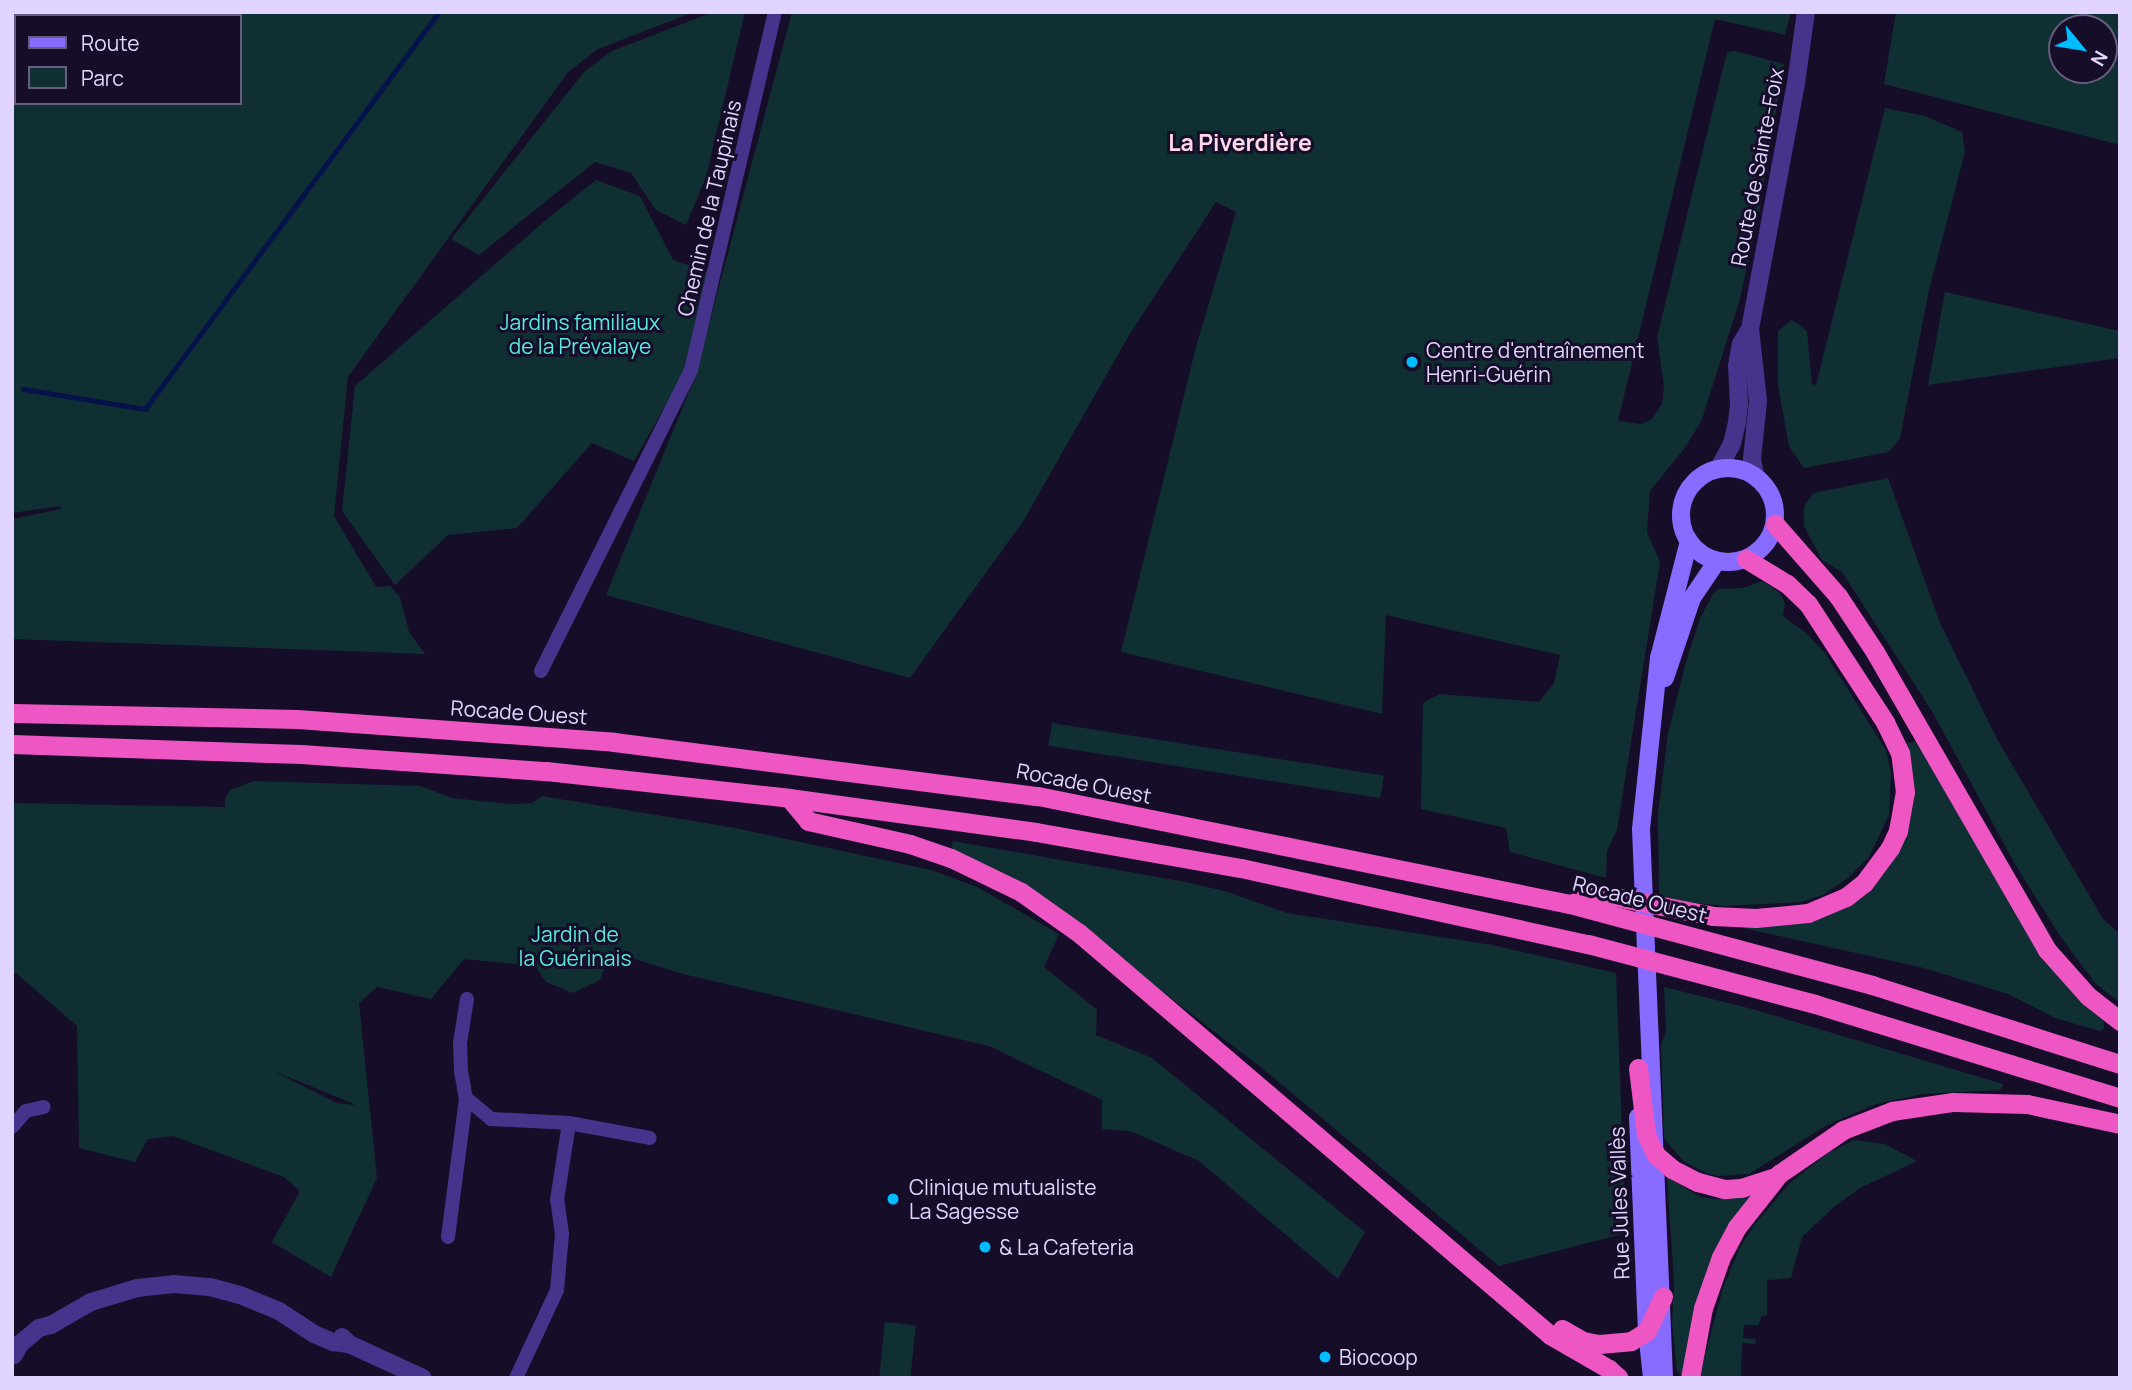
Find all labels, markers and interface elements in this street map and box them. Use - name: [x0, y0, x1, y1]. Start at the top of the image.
- legend: [14, 14, 242, 105]
- north arrow: [2048, 14, 2118, 84]
- text: Route: [81, 29, 139, 57]
- text: N: [2085, 46, 2114, 71]
- text: Parc: [81, 64, 124, 92]
- street label: Route de Sainte-Foix: [1725, 66, 1789, 268]
- street label: Chemin de la Taupinais: [672, 97, 746, 319]
- district label: La Piverdière: [1168, 128, 1312, 156]
- park label: Jardins familiaux de la Prévalaye: [500, 309, 660, 359]
- place label: Centre d'entraînement Henri-Guérin: [1426, 337, 1645, 387]
- marker: Centre d'entraînement Henri-Guérin: [1404, 354, 1420, 370]
- street label: Rocade Ouest: [450, 695, 588, 729]
- street label: Rocade Ouest: [1014, 758, 1154, 808]
- street label: Rocade Ouest: [1570, 870, 1710, 928]
- park label: Jardin de la Guérinais: [519, 921, 631, 971]
- street label: Rue Jules Vallès: [1604, 1126, 1634, 1280]
- place label: Clinique mutualiste La Sagesse: [909, 1174, 1097, 1224]
- marker: Clinique mutualiste La Sagesse: [883, 1189, 903, 1209]
- place label: & La Cafeteria: [999, 1234, 1134, 1260]
- marker: & La Cafeteria: [977, 1239, 993, 1255]
- place label: Biocoop: [1339, 1344, 1418, 1370]
- marker: Biocoop: [1317, 1349, 1333, 1365]

